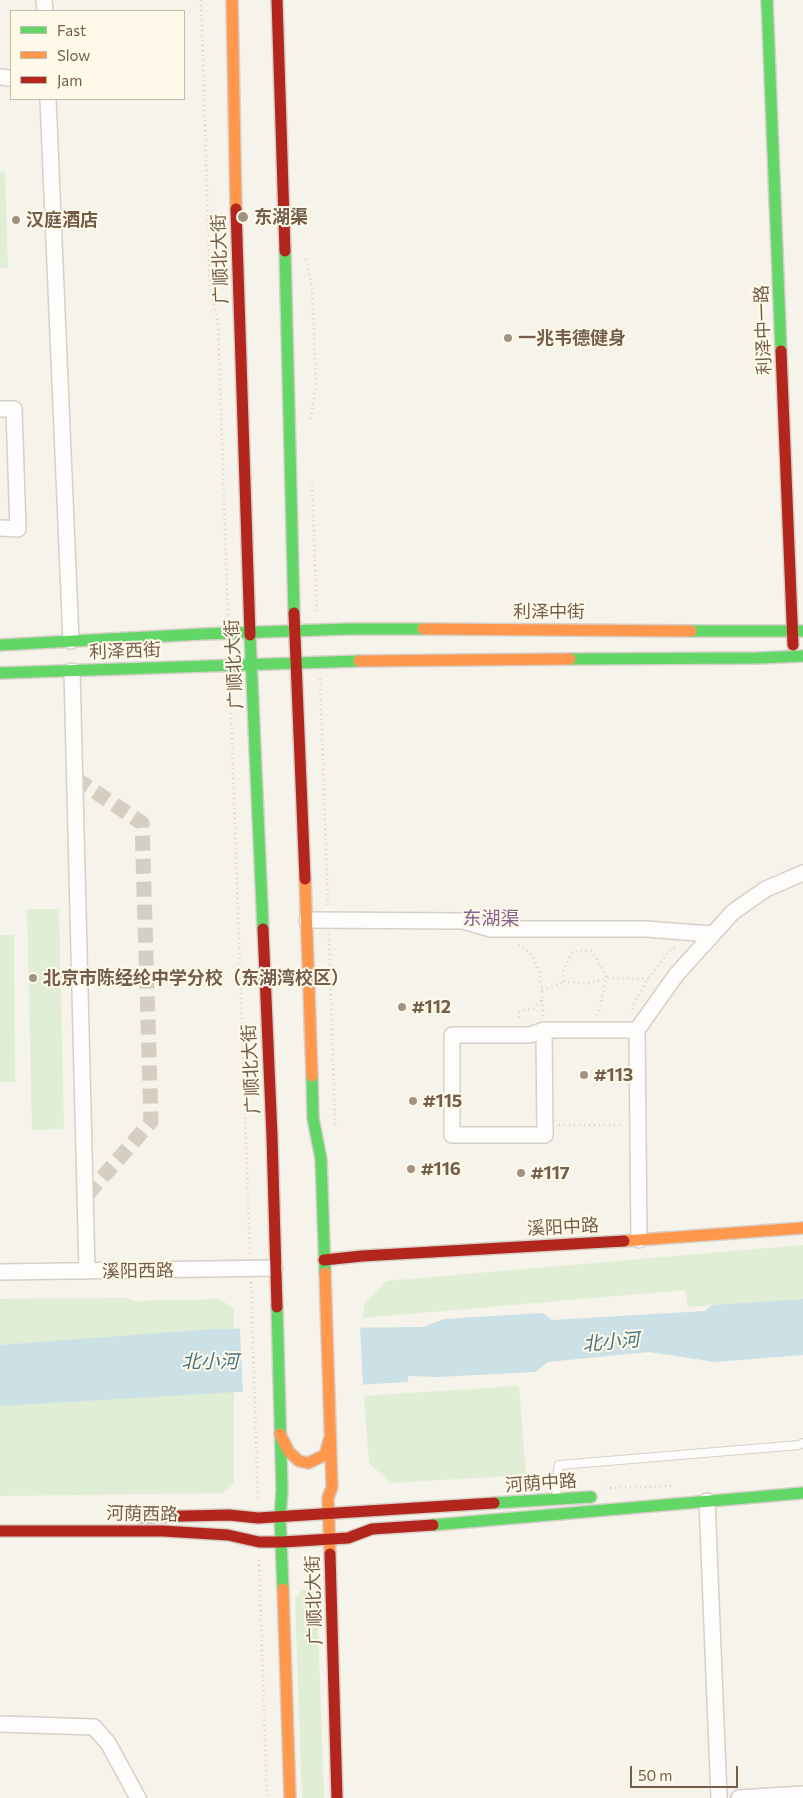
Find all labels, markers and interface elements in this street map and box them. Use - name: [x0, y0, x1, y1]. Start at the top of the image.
- legend: [10, 10, 185, 100]
- text: Fast: [57, 21, 86, 39]
- text: Slow: [57, 46, 90, 64]
- text: Jam: [57, 71, 82, 89]
- place label: 东湖渠: [254, 206, 308, 228]
- place label: 汉庭酒店: [26, 209, 98, 231]
- marker: 东湖渠: [236, 210, 250, 224]
- marker: 汉庭酒店: [10, 214, 22, 226]
- street label: 广顺北大街: [208, 214, 232, 304]
- street label: 利泽中一路: [751, 285, 775, 375]
- place label: 一兆韦德健身: [518, 327, 626, 349]
- marker: 一兆韦德健身: [502, 332, 514, 344]
- street label: 利泽中街: [513, 601, 585, 623]
- street label: 广顺北大街: [221, 618, 247, 710]
- street label: 利泽西街: [89, 639, 161, 663]
- district label: 东湖渠: [463, 908, 519, 930]
- place label: 北京市陈经纶中学分校（东湖湾校区）: [43, 967, 349, 989]
- marker: 北京市陈经纶中学分校（东湖湾校区）: [27, 972, 39, 984]
- place label: #112: [412, 996, 451, 1018]
- marker: #112: [396, 1001, 408, 1013]
- street label: 广顺北大街: [238, 1023, 264, 1115]
- place label: #113: [594, 1064, 633, 1086]
- marker: #113: [578, 1069, 590, 1081]
- place label: #115: [423, 1090, 462, 1112]
- marker: #115: [407, 1095, 419, 1107]
- place label: #116: [421, 1158, 461, 1180]
- place label: #117: [531, 1162, 570, 1184]
- marker: #116: [405, 1163, 417, 1175]
- marker: #117: [515, 1167, 527, 1179]
- street label: 溪阳中路: [526, 1214, 600, 1240]
- street label: 溪阳西路: [102, 1260, 174, 1282]
- water label: 北小河: [582, 1328, 640, 1356]
- water label: 北小河: [182, 1351, 238, 1373]
- street label: 河荫中路: [504, 1470, 578, 1496]
- street label: 河荫西路: [106, 1503, 178, 1525]
- street label: 广顺北大街: [302, 1555, 326, 1645]
- scale bar: [633, 1756, 740, 1788]
- text: 50 m: [638, 1766, 672, 1784]

